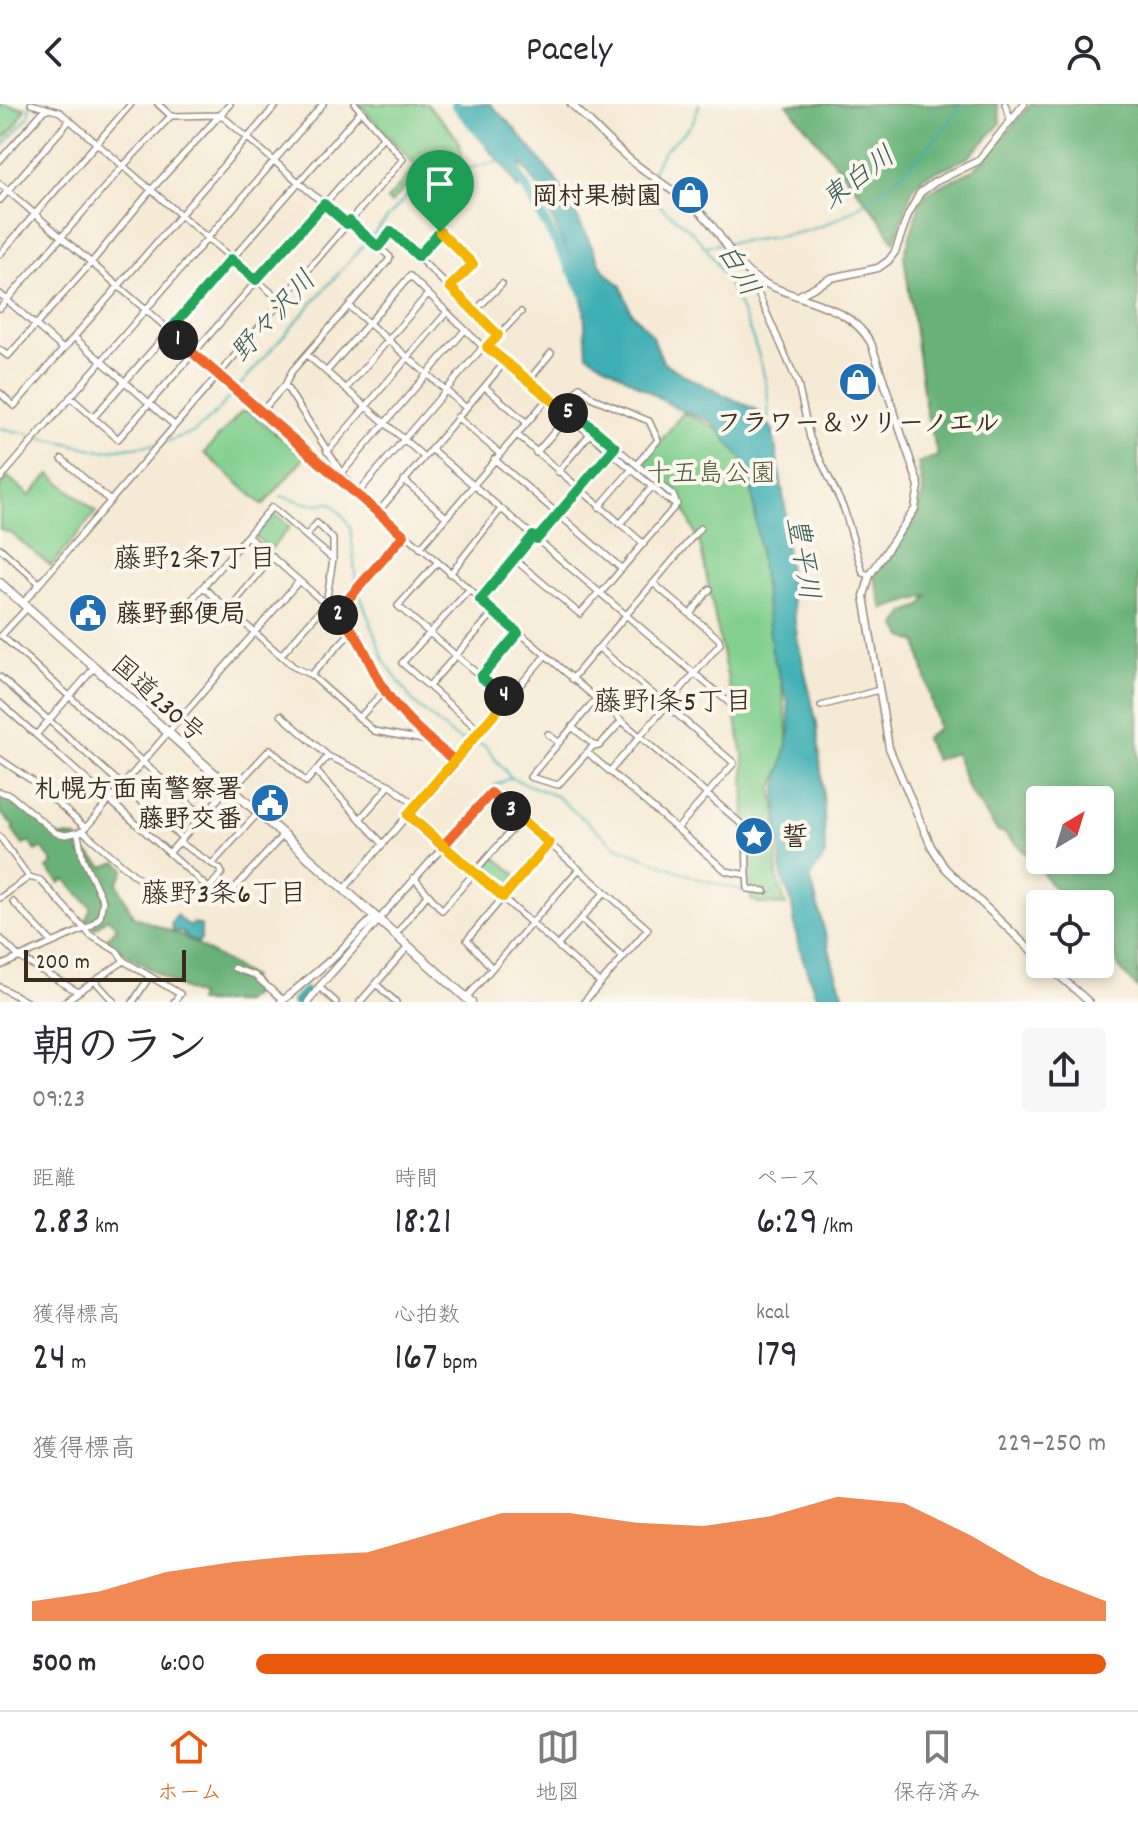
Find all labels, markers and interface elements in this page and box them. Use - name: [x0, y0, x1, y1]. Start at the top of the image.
- text: Pacely: [526, 26, 612, 78]
- icon: back: [32, 30, 76, 74]
- icon: person: [1062, 30, 1106, 74]
- water label: 東白川: [814, 139, 906, 221]
- pin: [406, 150, 474, 232]
- icon: arrive: [418, 162, 462, 206]
- shop icon: 岡村果樹園: [669, 174, 711, 216]
- place label: 岡村果樹園: [532, 180, 662, 217]
- water label: 白川: [704, 237, 767, 306]
- water label: 野々沢川: [223, 263, 328, 373]
- pin: 1: [158, 320, 198, 360]
- text: 1: [176, 324, 180, 355]
- shop icon: フラワー＆ツリーノエル: [837, 361, 879, 403]
- pin: 5: [548, 393, 588, 433]
- text: 5: [563, 397, 573, 428]
- place label: フラワー＆ツリーノエル: [716, 407, 1000, 444]
- park label: 十五島公園: [646, 457, 776, 494]
- water label: 豊平川: [774, 514, 826, 603]
- district label: 藤野2条7丁目: [114, 542, 276, 582]
- public building icon: 藤野郵便局: [67, 592, 109, 634]
- pin: 2: [318, 595, 358, 635]
- place label: 藤野郵便局: [116, 598, 246, 635]
- text: 2: [333, 599, 343, 630]
- street label: 国道230号: [102, 648, 212, 753]
- pin: 4: [484, 676, 524, 716]
- text: 4: [499, 680, 509, 711]
- district label: 藤野1条5丁目: [593, 685, 753, 725]
- place label: 札幌方面南警察署 藤野交番: [34, 773, 242, 840]
- public building icon: 札幌方面南警察署 藤野交番: [249, 782, 291, 824]
- north arrow: [1026, 786, 1114, 874]
- map controls: [1026, 786, 1114, 978]
- pin: 3: [491, 791, 531, 831]
- text: 3: [506, 795, 516, 826]
- place icon: 誓: [733, 815, 775, 857]
- place label: 誓: [782, 821, 808, 858]
- district label: 藤野3条6丁目: [141, 877, 307, 917]
- button: locate: [1026, 890, 1114, 978]
- scale bar: [24, 946, 186, 982]
- text: 200 m: [36, 948, 90, 979]
- text: 朝のラン: [32, 1020, 208, 1083]
- button: share: [1022, 1028, 1106, 1112]
- text: 09:23: [32, 1082, 85, 1119]
- text: 距離: [32, 1165, 76, 1196]
- text: 時間: [394, 1165, 438, 1196]
- text: ペース: [756, 1165, 821, 1196]
- text: 2.83: [32, 1196, 90, 1253]
- text: 18:21: [394, 1196, 452, 1253]
- text: 6:29: [756, 1196, 818, 1253]
- text: km: [90, 1212, 119, 1243]
- text: /km: [818, 1212, 854, 1243]
- text: kcal: [756, 1298, 789, 1329]
- text: 獲得標高: [32, 1301, 120, 1332]
- text: 心拍数: [394, 1301, 460, 1332]
- text: 179: [756, 1329, 798, 1386]
- text: 24: [32, 1332, 66, 1389]
- text: 167: [394, 1332, 438, 1389]
- text: m: [66, 1348, 86, 1379]
- text: bpm: [438, 1348, 478, 1379]
- text: 229–250 m: [997, 1426, 1106, 1463]
- text: 獲得標高: [32, 1432, 136, 1469]
- text: 500 m: [32, 1646, 96, 1683]
- text: 6:00: [160, 1646, 205, 1683]
- tab: ホーム: [157, 1725, 222, 1810]
- tab: 地図: [536, 1725, 580, 1810]
- tab: 保存済み: [893, 1725, 981, 1810]

